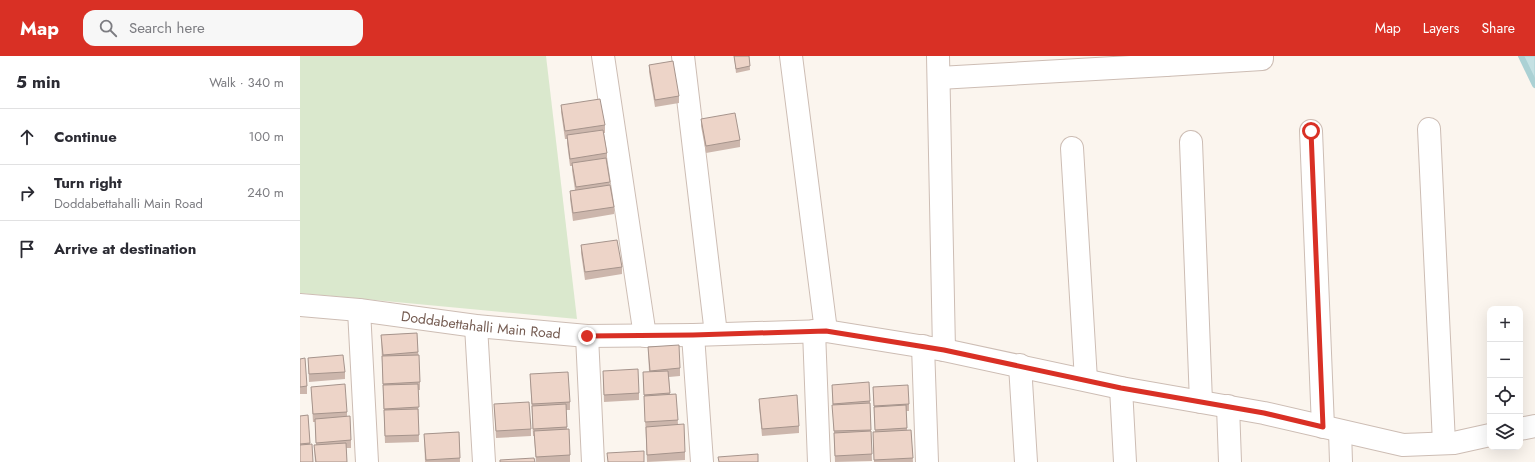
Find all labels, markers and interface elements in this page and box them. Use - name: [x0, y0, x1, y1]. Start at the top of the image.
- search box: [83, 10, 363, 46]
- text: Map: [20, 15, 59, 42]
- icon: search: [97, 17, 119, 39]
- text: Search here: [129, 17, 205, 39]
- text: Map: [1375, 18, 1401, 38]
- text: Layers: [1423, 18, 1459, 38]
- text: Share: [1481, 18, 1515, 38]
- text: 5 min: [16, 70, 60, 94]
- text: Walk · 340 m: [209, 73, 284, 92]
- route start: [1302, 122, 1320, 140]
- icon: ahead: [16, 126, 38, 148]
- text: Continue: [54, 126, 117, 148]
- text: 100 m: [249, 127, 284, 146]
- text: Turn right: [54, 172, 122, 194]
- icon: right: [16, 182, 38, 204]
- text: 240 m: [247, 183, 284, 202]
- text: Doddabettahalli Main Road: [54, 194, 203, 213]
- icon: arrive: [16, 238, 38, 260]
- text: Arrive at destination: [54, 238, 196, 260]
- street label: Doddabettahalli Main Road: [400, 306, 561, 344]
- map controls: [1487, 306, 1523, 450]
- button: +: [1487, 306, 1523, 342]
- route end: [578, 327, 596, 345]
- button: −: [1487, 342, 1523, 378]
- button: locate: [1487, 378, 1523, 414]
- button: layers: [1487, 414, 1523, 450]

